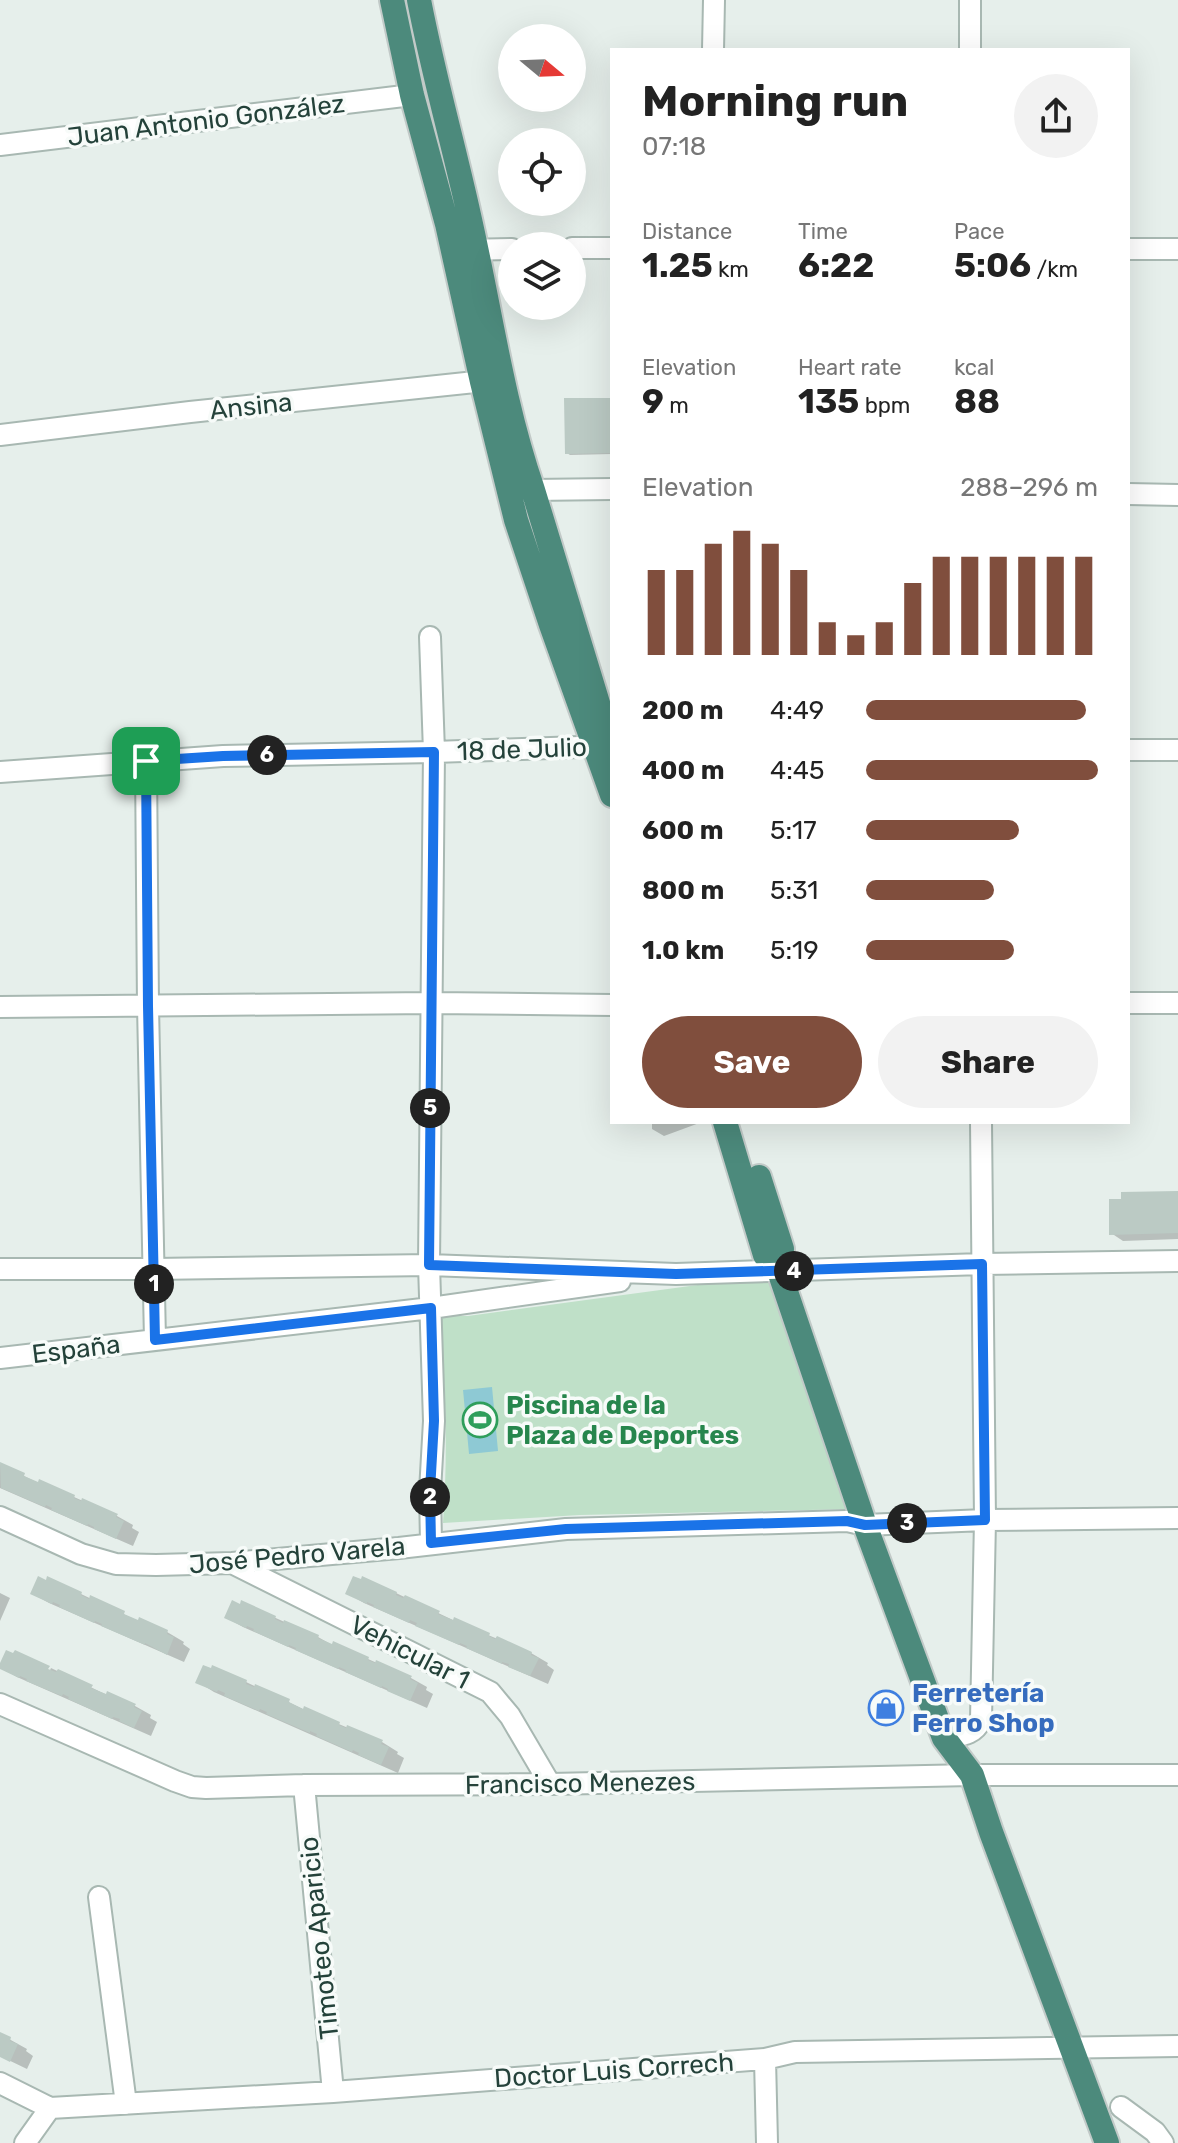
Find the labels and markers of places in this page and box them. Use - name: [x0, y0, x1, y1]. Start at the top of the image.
- pin: [112, 727, 180, 795]
- pin: 6: [247, 735, 287, 775]
- pin: 5: [410, 1088, 450, 1128]
- pin: 4: [774, 1251, 814, 1291]
- pin: 1: [134, 1264, 174, 1304]
- place label: Piscina de la Plaza de Deportes: [506, 1390, 739, 1451]
- sports icon: Piscina de la Plaza de Deportes: [461, 1401, 499, 1439]
- pin: 2: [410, 1477, 450, 1517]
- pin: 3: [887, 1503, 927, 1543]
- place label: Ferretería Ferro Shop: [912, 1678, 1055, 1739]
- shop icon: Ferretería Ferro Shop: [867, 1689, 905, 1727]

